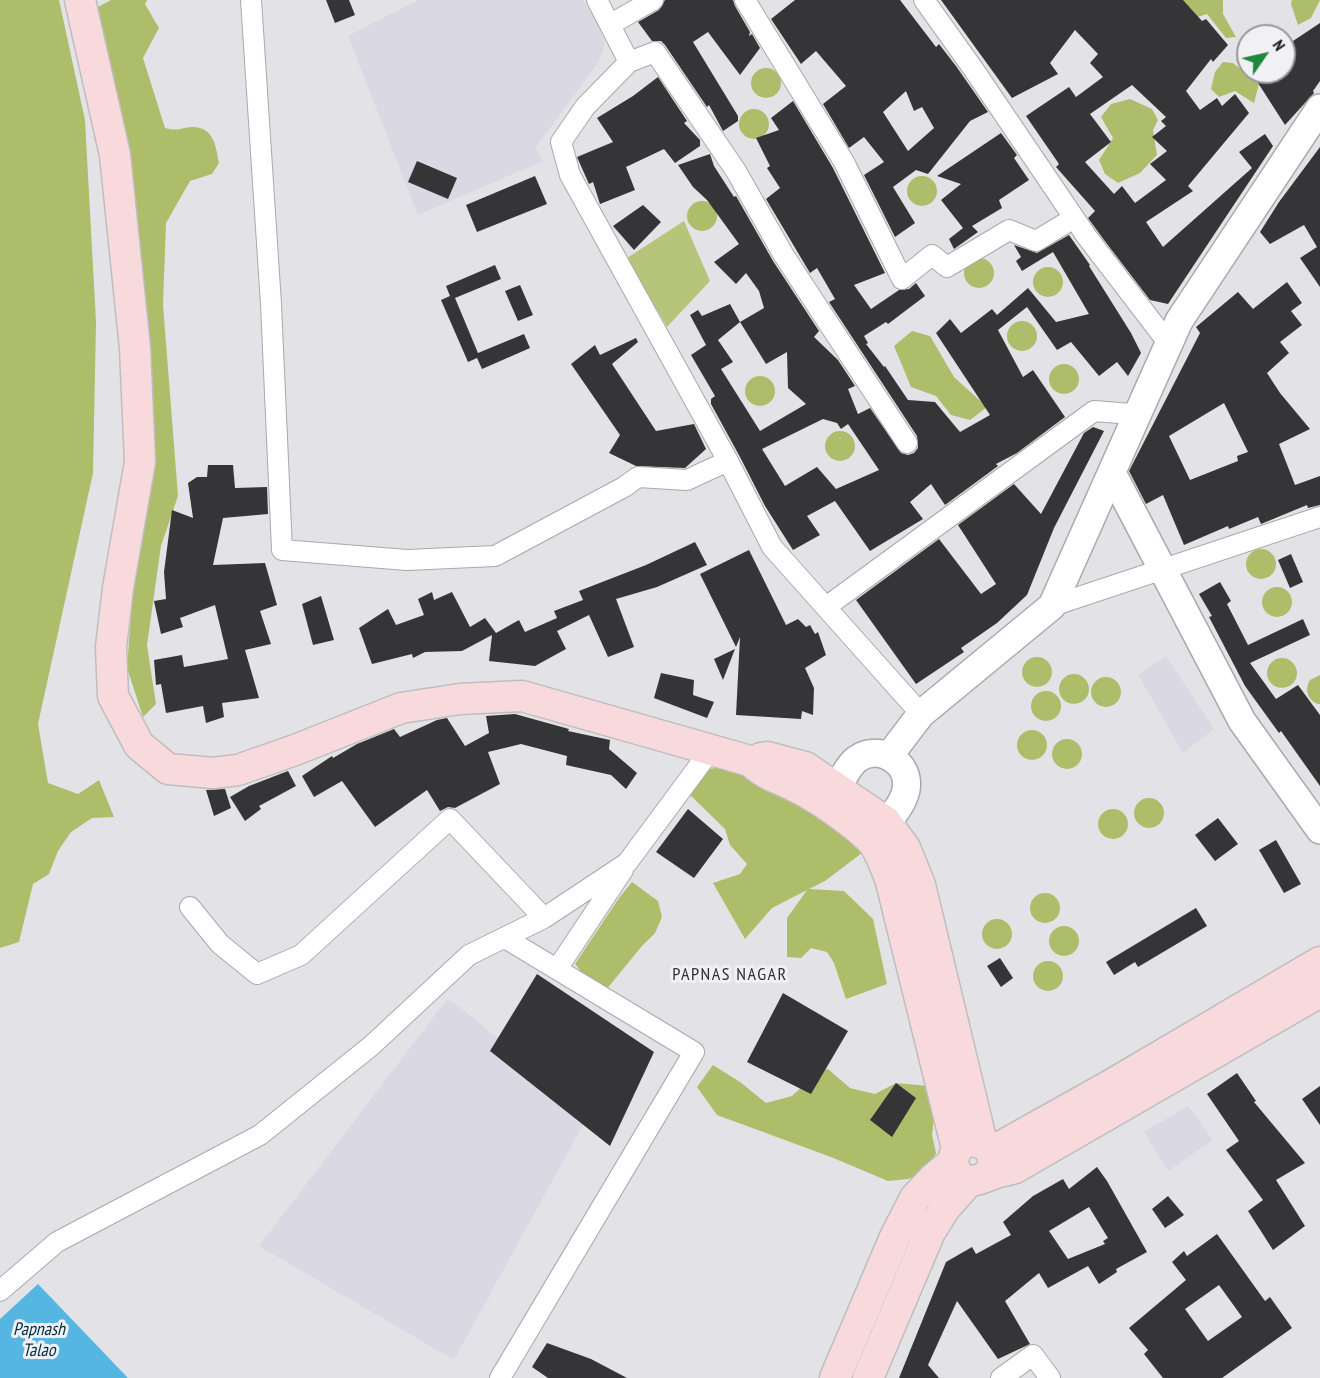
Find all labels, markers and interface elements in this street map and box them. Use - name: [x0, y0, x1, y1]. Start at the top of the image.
- north arrow: [1236, 24, 1296, 84]
- text: N: [1269, 36, 1290, 54]
- district label: PAPNAS NAGAR: [672, 964, 788, 986]
- water label: Papnash Talao: [13, 1319, 65, 1362]

